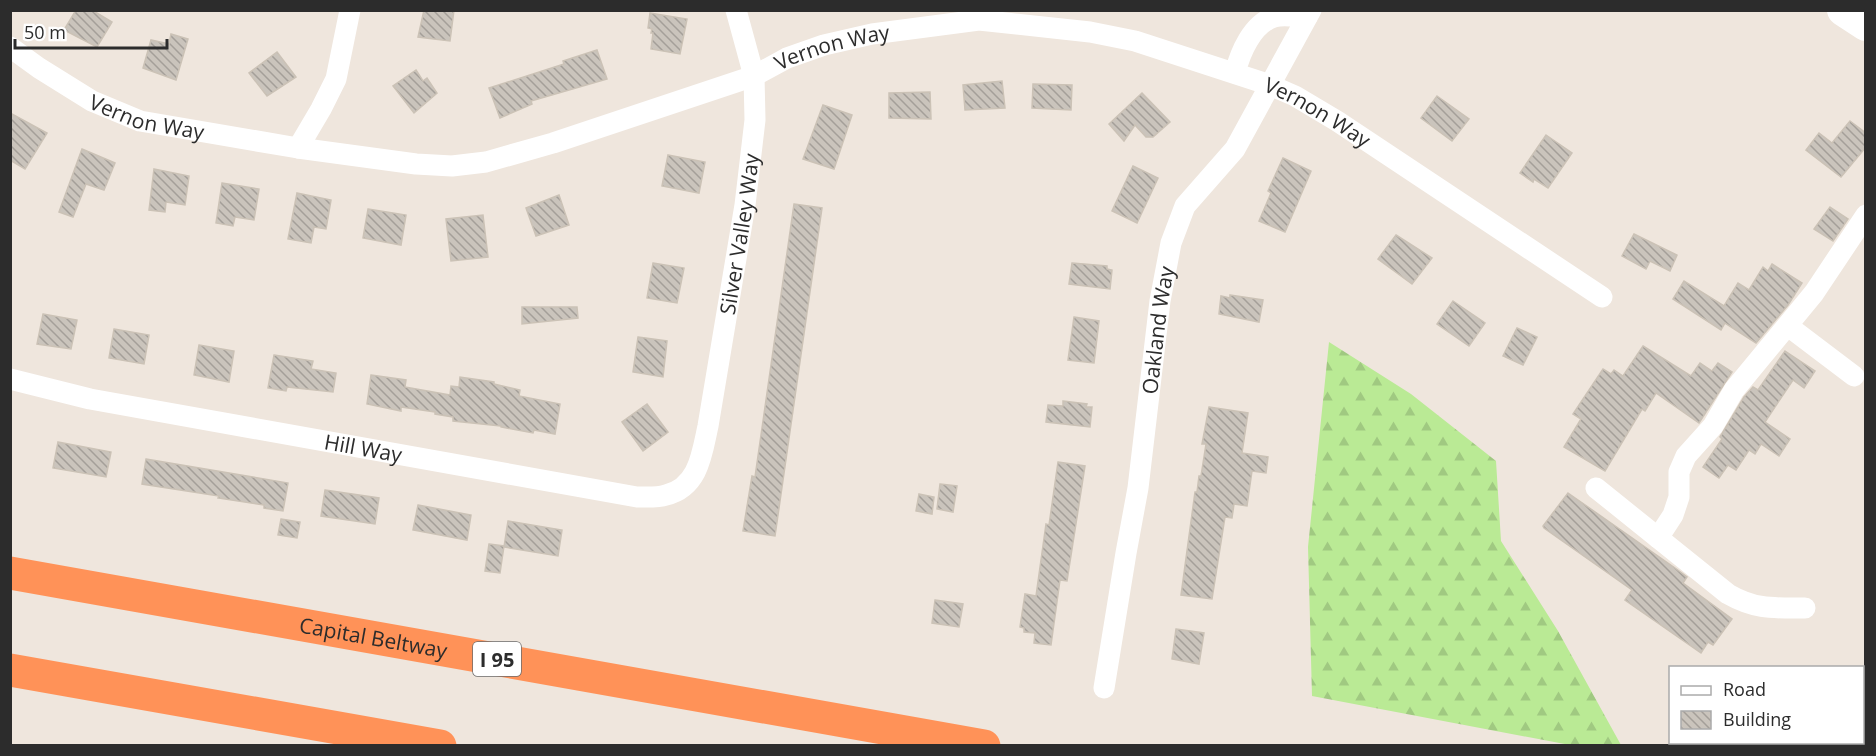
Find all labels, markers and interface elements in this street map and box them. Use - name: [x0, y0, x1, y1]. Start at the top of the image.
- scale bar: [15, 12, 166, 50]
- street label: Vernon Way: [769, 18, 891, 76]
- text: 50 m: [24, 20, 66, 44]
- street label: Vernon Way: [1260, 70, 1376, 154]
- street label: Vernon Way: [85, 88, 207, 146]
- street label: Silver Valley Way: [713, 151, 765, 317]
- street label: Oakland Way: [1135, 263, 1180, 396]
- street label: Hill Way: [322, 427, 405, 469]
- street label: Capital Beltway: [297, 611, 450, 664]
- road number: I 95: [473, 642, 521, 676]
- legend: [1669, 666, 1864, 744]
- text: Road: [1723, 677, 1766, 701]
- text: Building: [1723, 707, 1791, 731]

